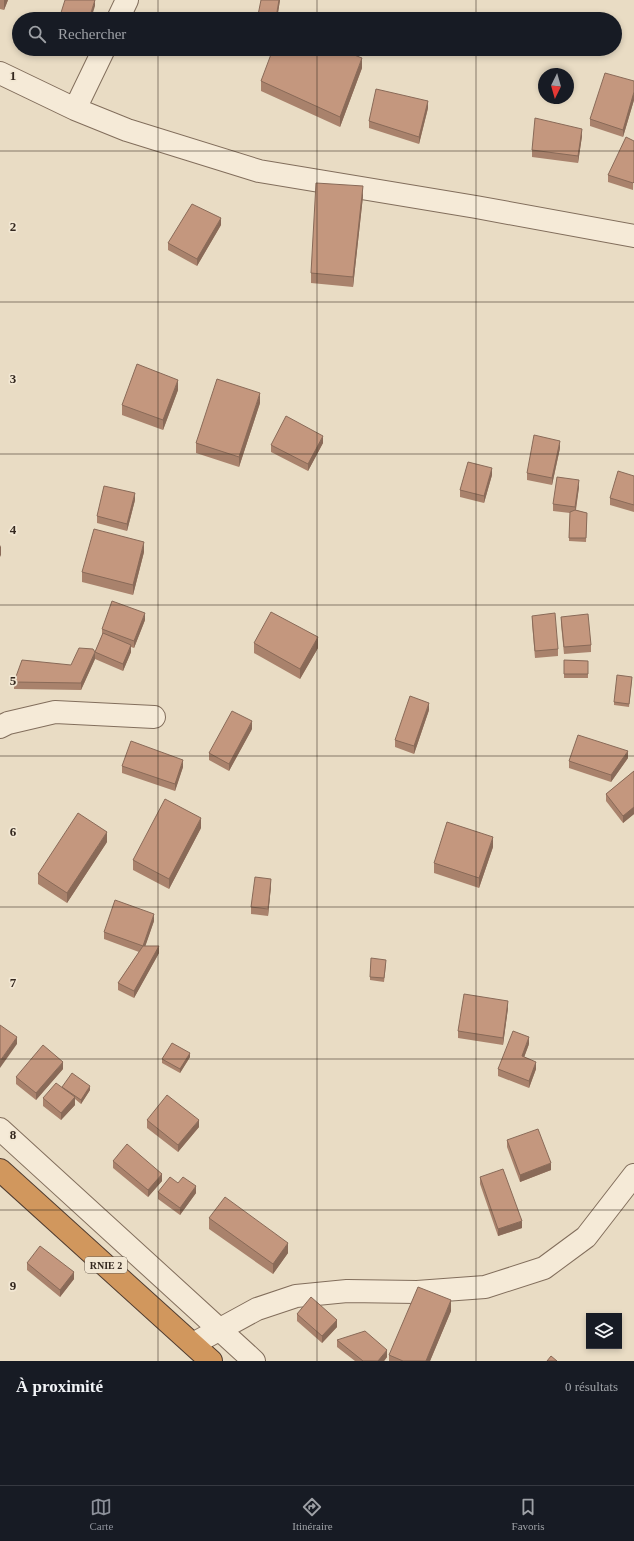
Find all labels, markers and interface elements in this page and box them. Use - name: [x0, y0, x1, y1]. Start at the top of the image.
- search box: [12, 12, 622, 56]
- icon: search: [26, 23, 48, 45]
- text: Rechercher: [58, 26, 126, 42]
- text: 1: [10, 68, 16, 83]
- north arrow: [538, 68, 574, 104]
- text: 2: [10, 219, 16, 234]
- text: 3: [10, 371, 17, 386]
- text: 4: [10, 522, 17, 537]
- text: 5: [10, 673, 17, 688]
- text: 6: [10, 824, 17, 839]
- text: 7: [10, 975, 17, 990]
- text: 8: [10, 1127, 17, 1142]
- road number: RNIE 2: [85, 1257, 127, 1273]
- text: 9: [10, 1278, 17, 1293]
- map controls: [586, 1313, 622, 1349]
- button: layers: [586, 1313, 622, 1349]
- text: À proximité: [16, 1377, 103, 1396]
- text: 0 résultats: [565, 1379, 618, 1394]
- tab: Carte: [89, 1496, 113, 1532]
- tab: Itinéraire: [292, 1496, 333, 1532]
- tab: Favoris: [512, 1496, 545, 1532]

